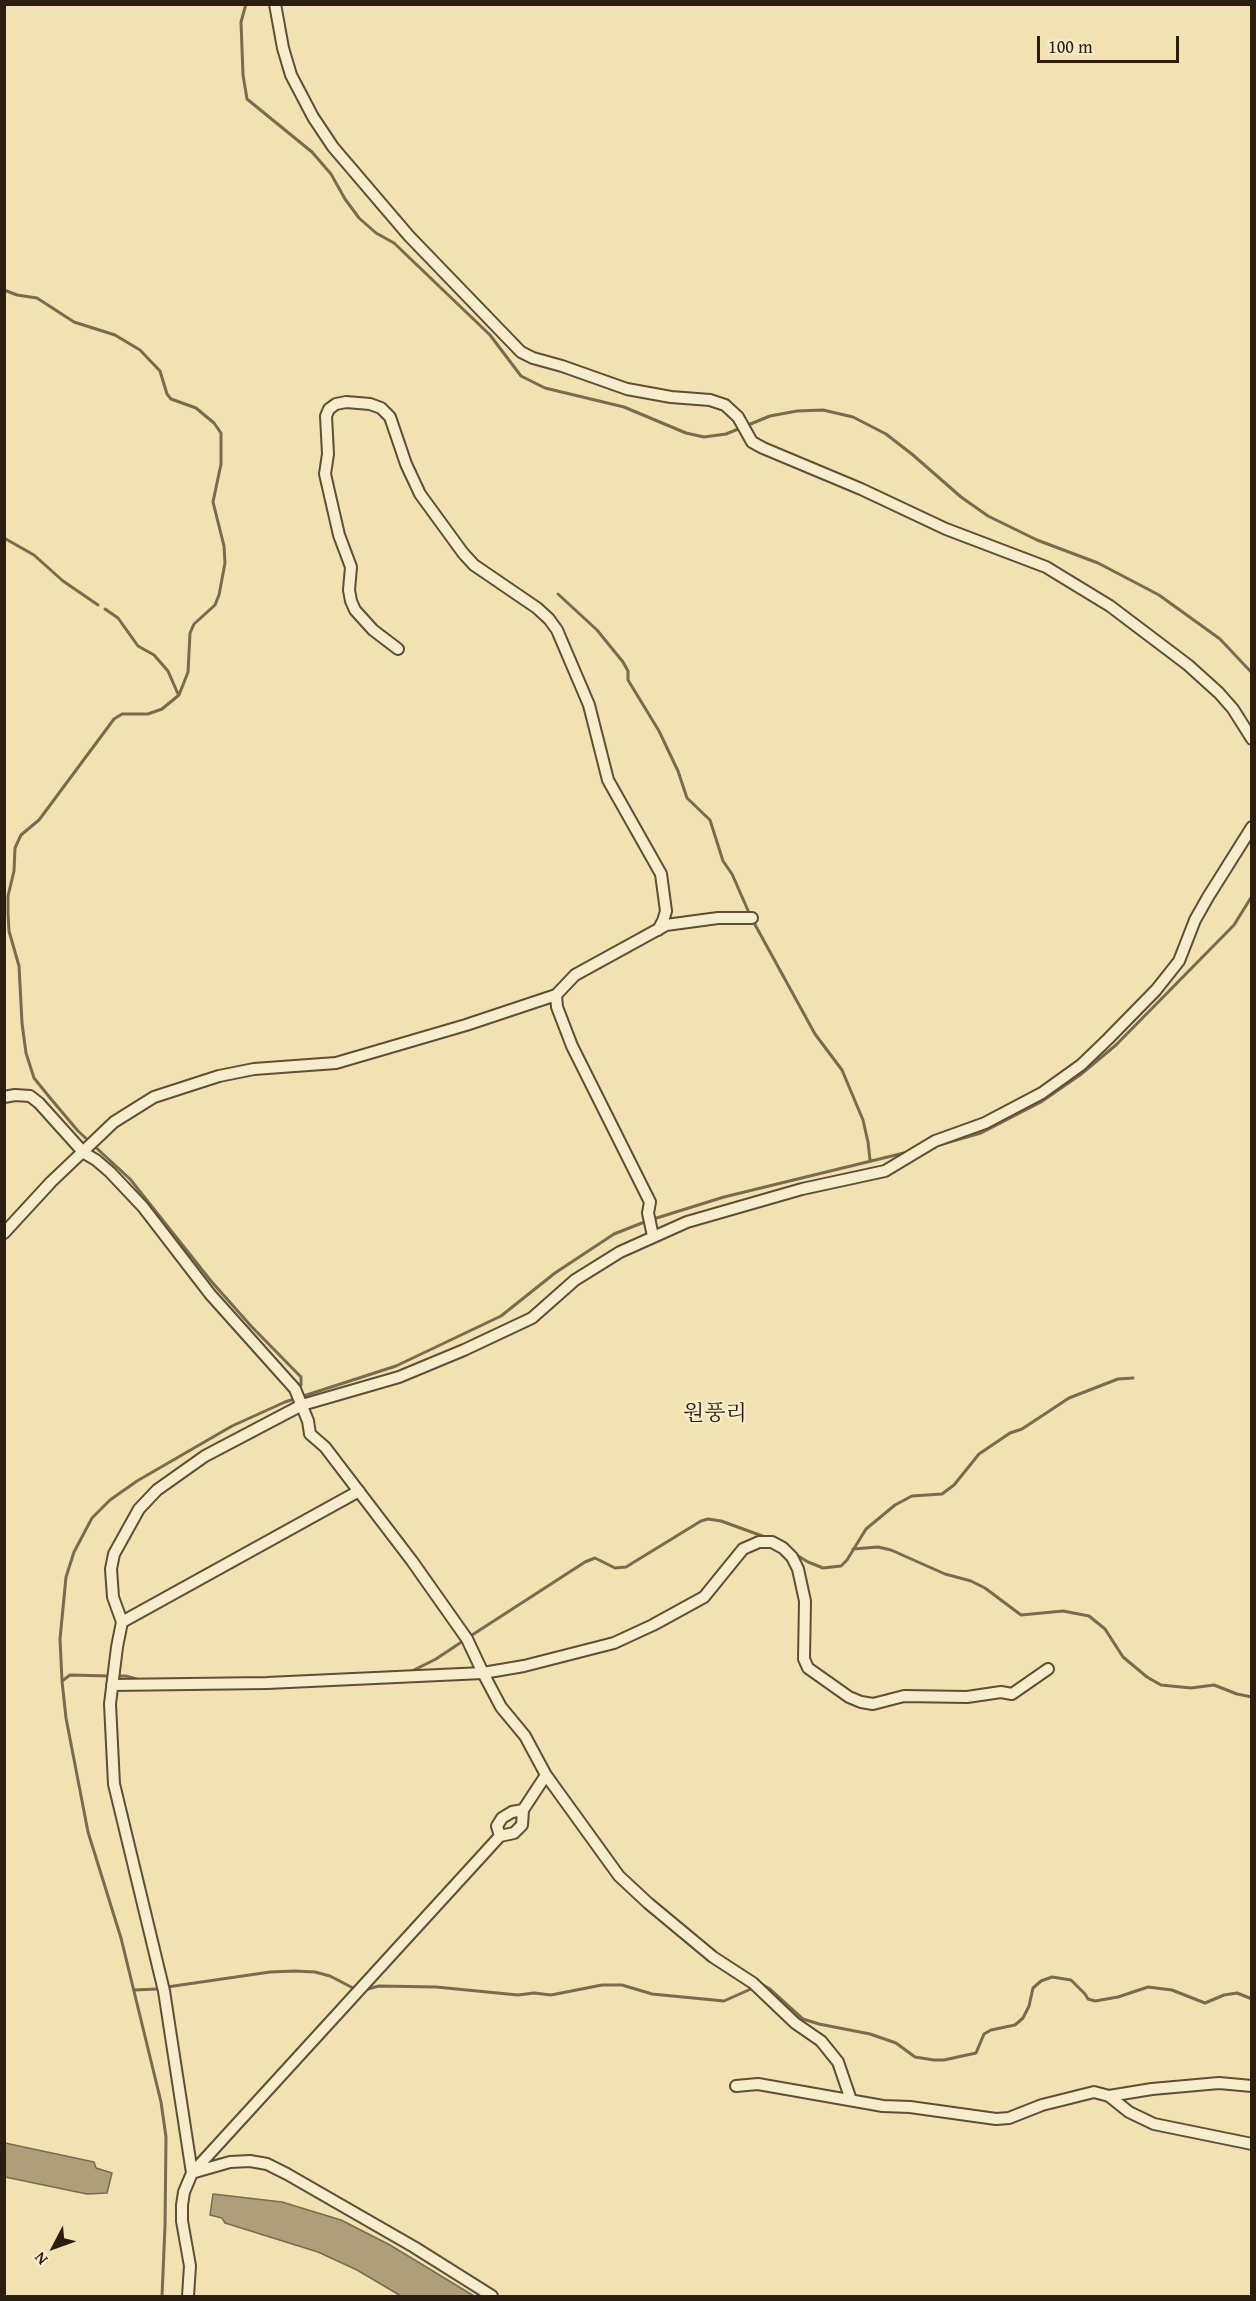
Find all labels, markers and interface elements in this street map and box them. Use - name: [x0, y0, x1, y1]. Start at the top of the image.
- scale bar: [1040, 24, 1182, 62]
- text: 100 m: [1048, 33, 1093, 60]
- district label: 원풍리: [683, 1401, 747, 1427]
- north arrow: [24, 2217, 84, 2277]
- text: N: [28, 2247, 53, 2271]

